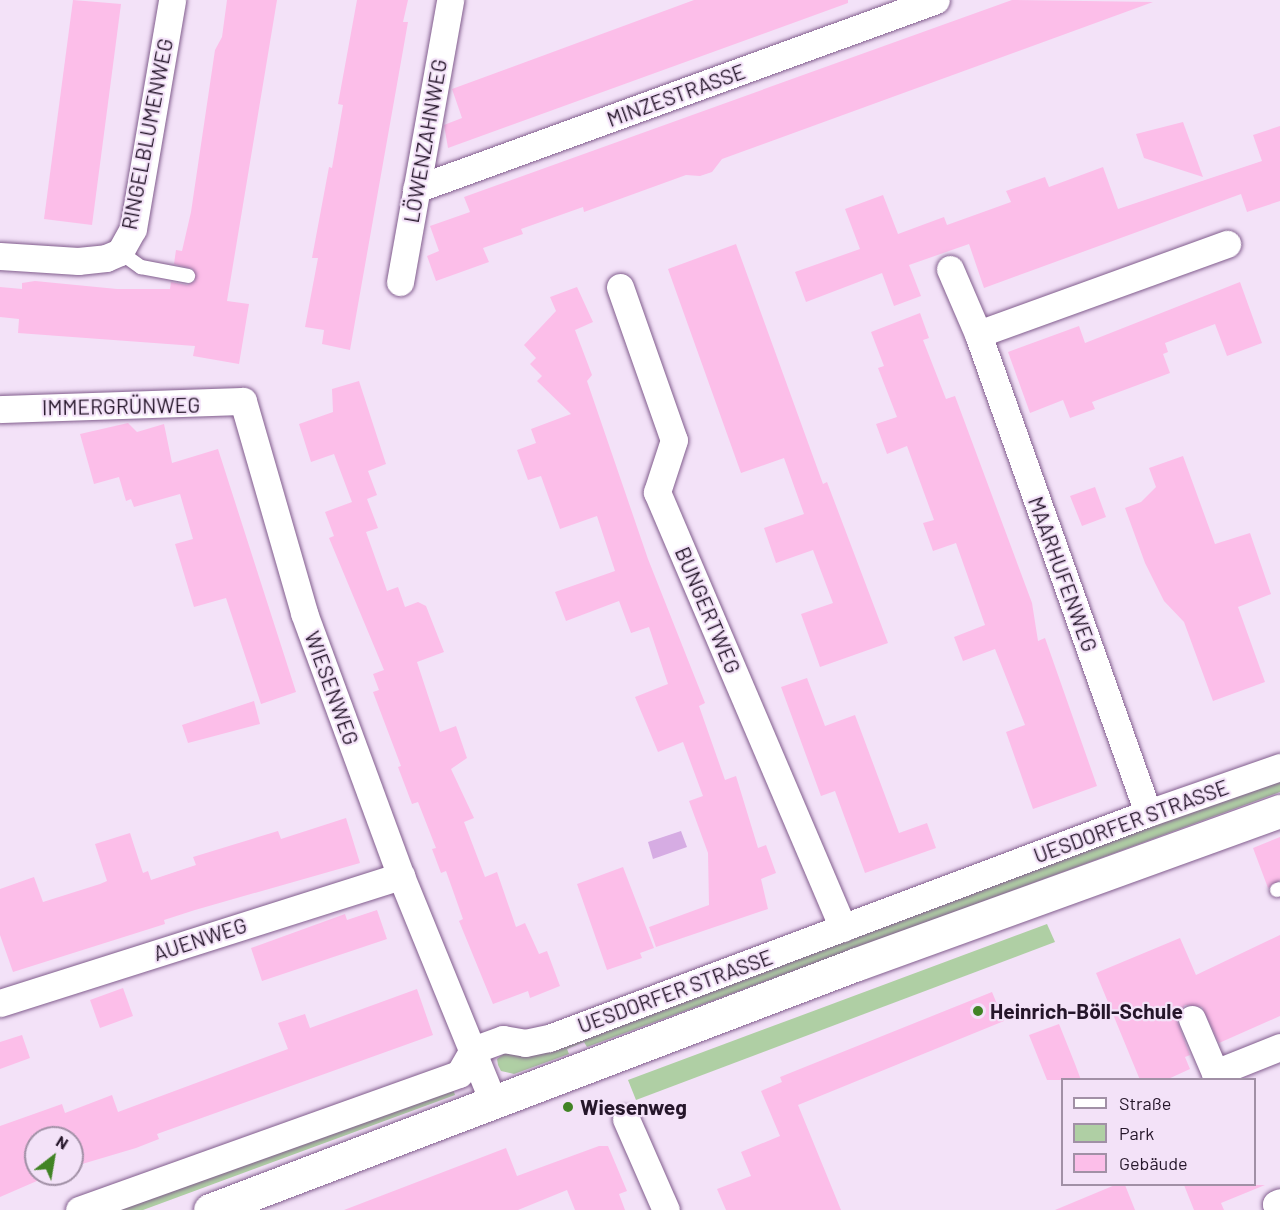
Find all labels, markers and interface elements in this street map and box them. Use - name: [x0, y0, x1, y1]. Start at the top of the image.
- street label: RINGELBLUMENWEG: [116, 36, 178, 232]
- street label: LÖWENZAHNWEG: [398, 57, 452, 225]
- street label: MINZESTRASSE: [603, 58, 749, 132]
- street label: IMMERGRÜNWEG: [42, 392, 200, 420]
- street label: MAARHUFENWEG: [1023, 493, 1103, 655]
- street label: BUNGERTWEG: [670, 543, 746, 677]
- street label: WIESENWEG: [300, 628, 364, 748]
- street label: UESDORFER STRASSE: [1030, 774, 1232, 868]
- street label: AUENWEG: [150, 912, 250, 966]
- street label: UESDORFER STRASSE: [574, 944, 776, 1038]
- place label: Heinrich-Böll-Schule: [990, 998, 1183, 1024]
- marker: Heinrich-Böll-Schule: [971, 1004, 985, 1018]
- legend: [1061, 1078, 1256, 1186]
- text: Straße: [1119, 1092, 1171, 1114]
- place label: Wiesenweg: [580, 1094, 687, 1120]
- marker: Wiesenweg: [561, 1100, 575, 1114]
- text: Park: [1119, 1122, 1154, 1144]
- north arrow: [24, 1126, 84, 1186]
- text: N: [53, 1131, 72, 1153]
- text: Gebäude: [1119, 1152, 1188, 1174]

